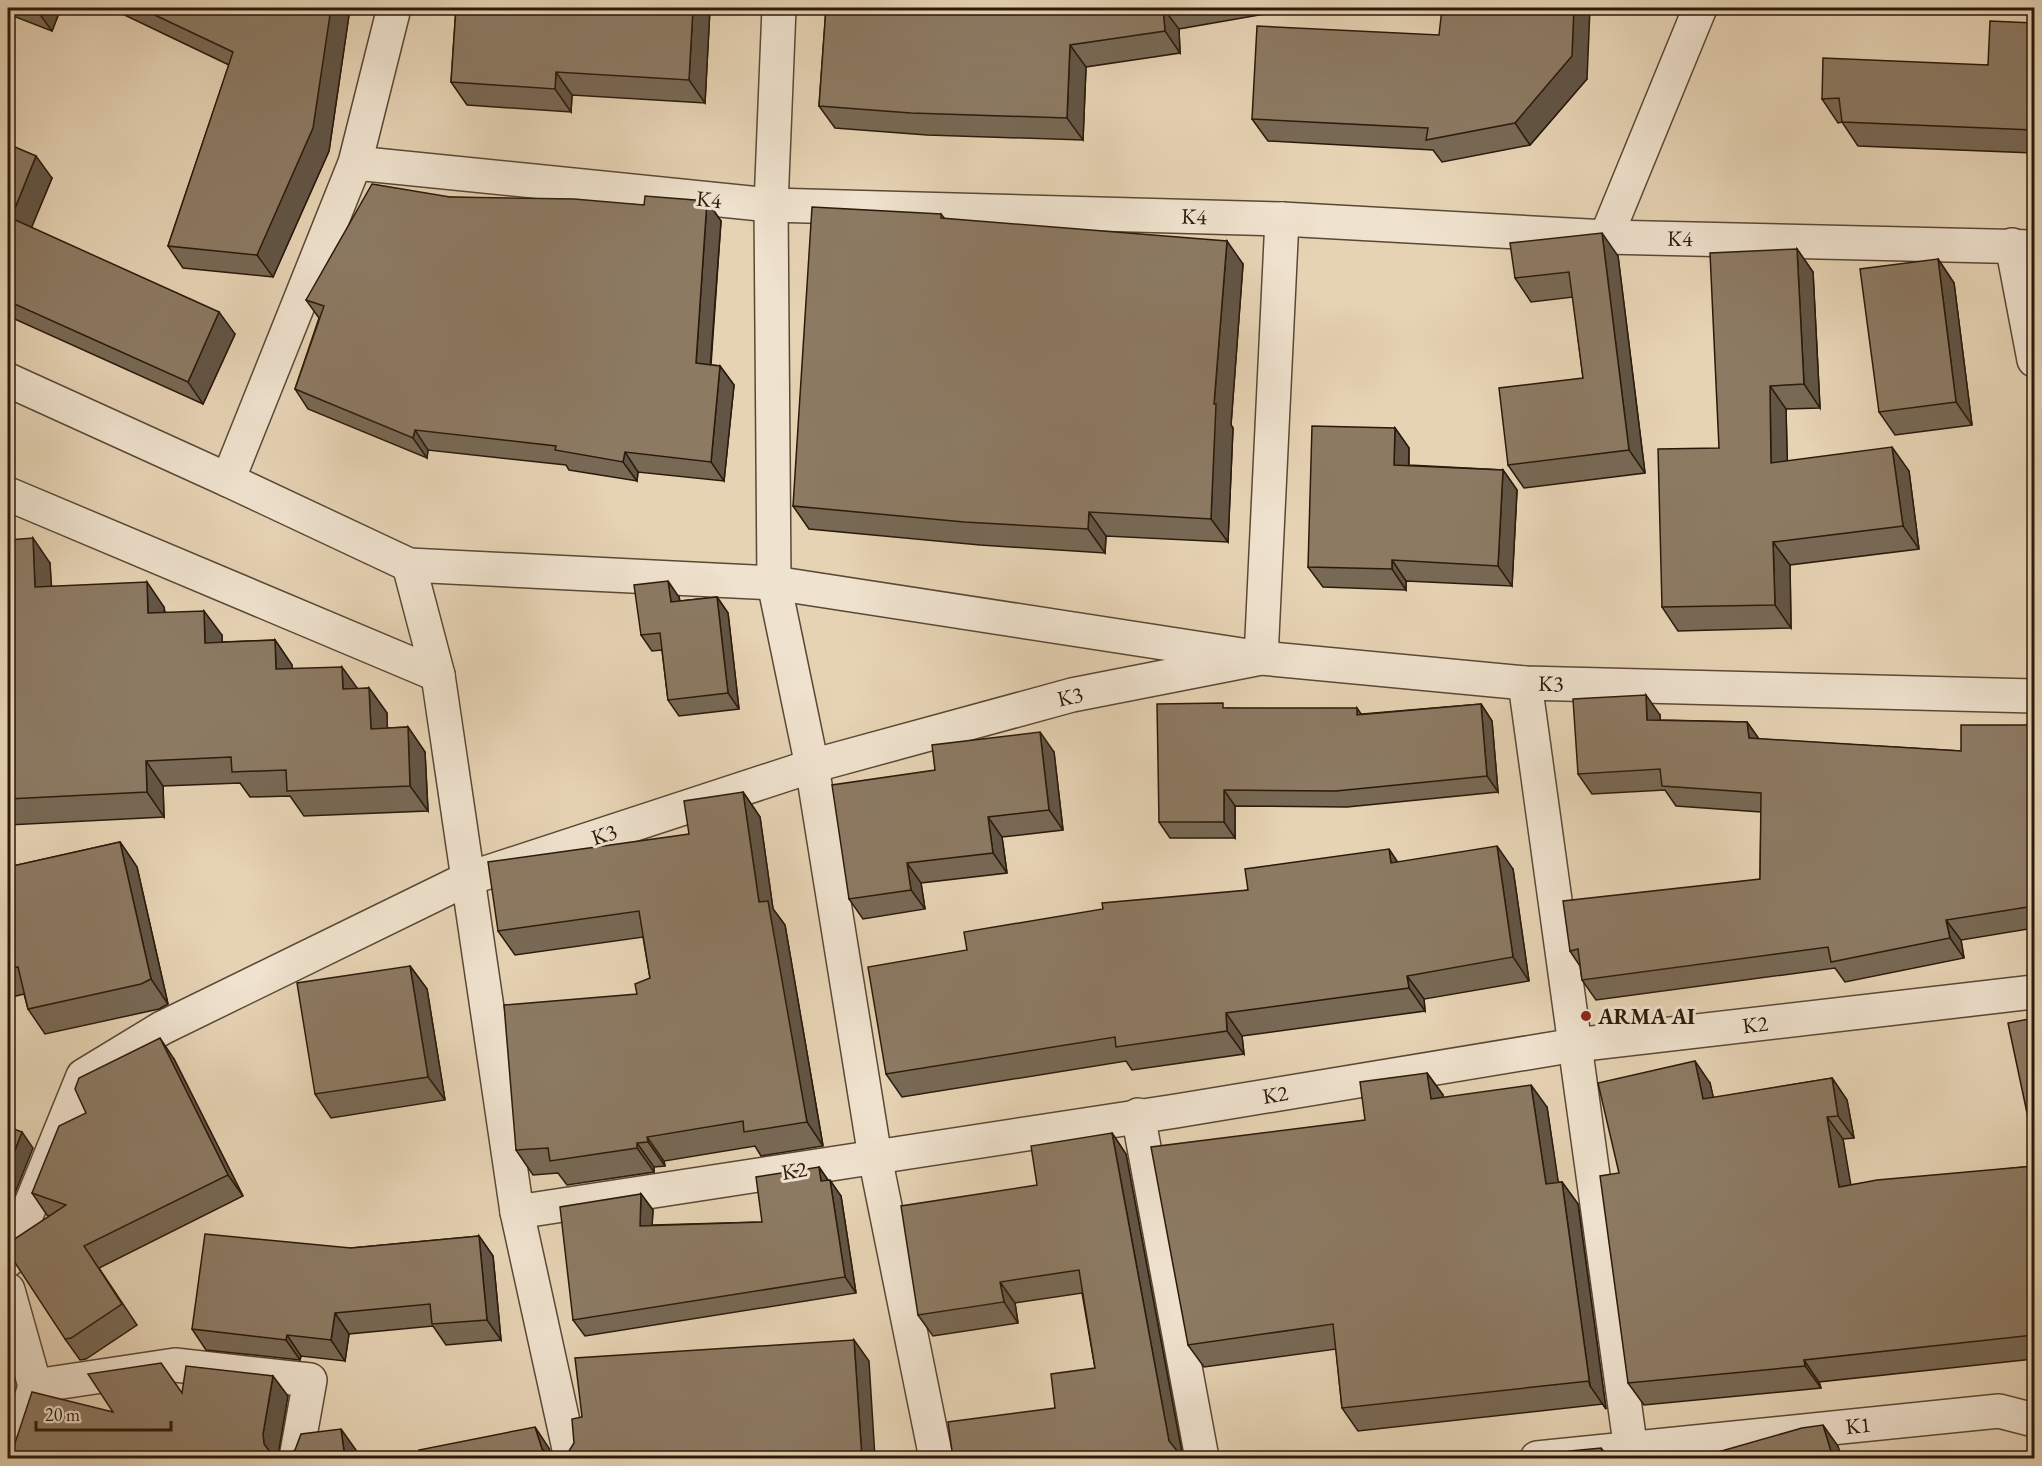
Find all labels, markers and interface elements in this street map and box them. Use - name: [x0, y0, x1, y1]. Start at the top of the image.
- street label: K4: [695, 184, 724, 215]
- street label: K4: [1181, 202, 1208, 231]
- street label: K4: [1667, 224, 1693, 253]
- street label: K3: [1538, 669, 1564, 698]
- street label: K3: [1054, 679, 1086, 713]
- street label: K3: [588, 817, 621, 852]
- place label: ARMA AI: [1597, 1002, 1695, 1031]
- street label: K2: [1741, 1008, 1770, 1040]
- marker: ARMA AI: [1579, 1009, 1593, 1023]
- street label: K2: [1260, 1078, 1290, 1111]
- street label: K2: [779, 1154, 809, 1187]
- scale bar: [36, 1394, 171, 1432]
- text: 20 m: [45, 1403, 80, 1426]
- street label: K1: [1844, 1410, 1872, 1441]

